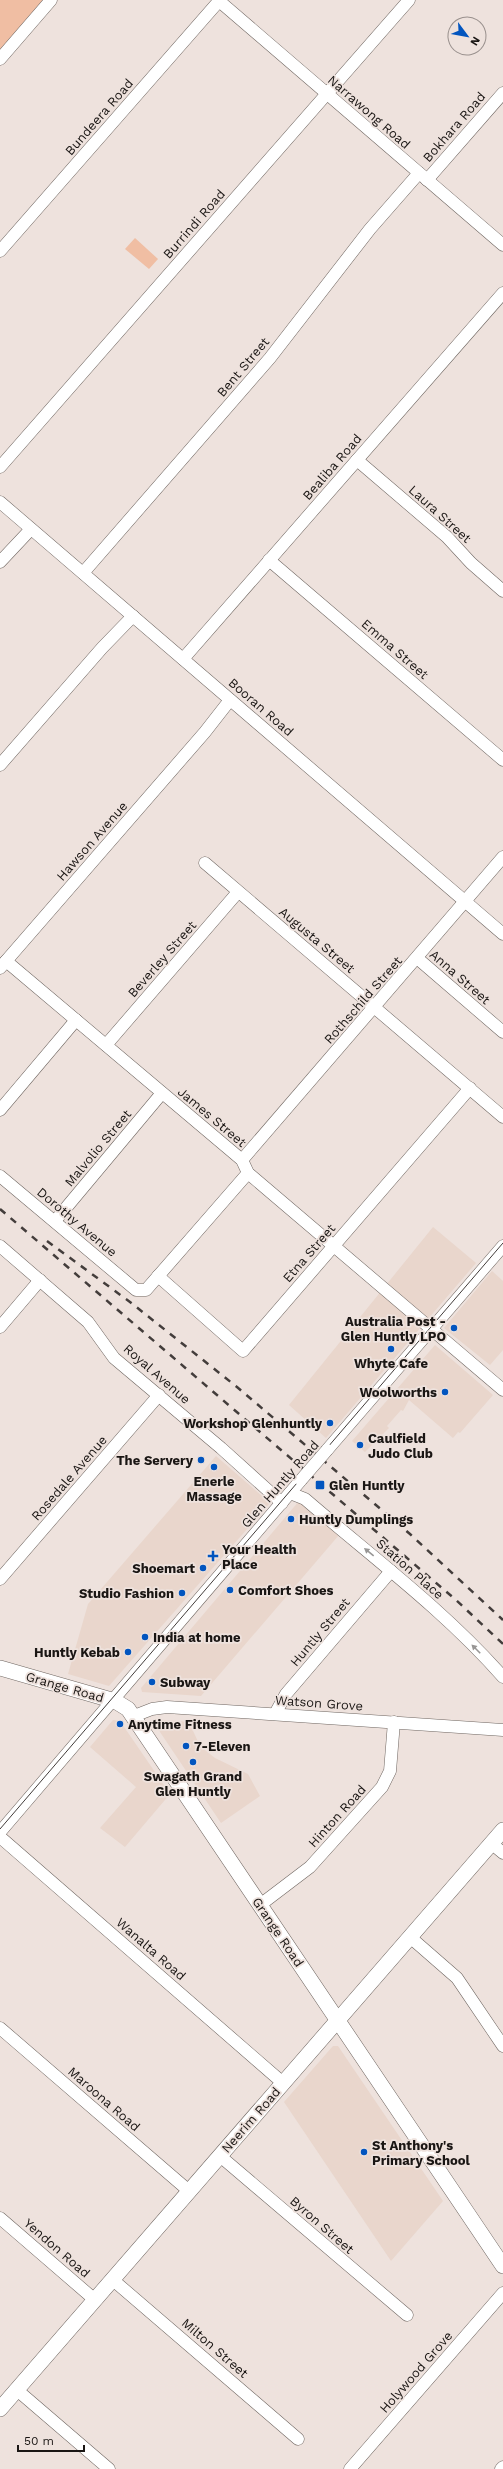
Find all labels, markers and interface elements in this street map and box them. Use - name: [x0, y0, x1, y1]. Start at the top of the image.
- north arrow: [447, 16, 487, 56]
- text: N: [467, 34, 483, 48]
- street label: Narrawong Road: [325, 72, 413, 152]
- street label: Bundeera Road: [62, 76, 136, 158]
- street label: Bokhara Road: [420, 89, 488, 165]
- street label: Burrindi Road: [160, 186, 228, 262]
- street label: Bent Street: [214, 334, 273, 400]
- street label: Bealiba Road: [299, 431, 365, 503]
- street label: Laura Street: [406, 482, 475, 546]
- street label: Emma Street: [358, 616, 432, 682]
- street label: Booran Road: [226, 675, 296, 739]
- street label: Hawson Avenue: [54, 798, 130, 884]
- street label: Augusta Street: [276, 904, 358, 976]
- street label: Beverley Street: [125, 917, 200, 1000]
- street label: Anna Street: [427, 947, 494, 1008]
- street label: Rothschild Street: [321, 953, 405, 1047]
- street label: James Street: [175, 1084, 250, 1150]
- street label: Malvolio Street: [62, 1106, 135, 1189]
- street label: Dorothy Avenue: [34, 1184, 120, 1260]
- street label: Etna Street: [280, 1220, 339, 1285]
- place label: Australia Post - Glen Huntly LPO: [341, 1314, 446, 1344]
- marker: Australia Post - Glen Huntly LPO: [449, 1323, 459, 1333]
- street label: Royal Avenue: [121, 1341, 193, 1407]
- marker: Whyte Cafe: [386, 1344, 396, 1354]
- place label: Whyte Cafe: [354, 1356, 429, 1371]
- place label: Woolworths: [359, 1385, 437, 1400]
- marker: Woolworths: [440, 1387, 450, 1397]
- place label: Workshop Glenhuntly: [183, 1416, 323, 1431]
- marker: Workshop Glenhuntly: [325, 1418, 335, 1428]
- place label: Caulfield Judo Club: [368, 1431, 433, 1461]
- street label: Rosedale Avenue: [28, 1433, 110, 1523]
- street label: Glen Huntly Road: [238, 1437, 322, 1531]
- marker: Caulfield Judo Club: [355, 1440, 365, 1450]
- place label: The Servery: [116, 1453, 194, 1468]
- marker: The Servery: [196, 1455, 206, 1465]
- marker: Enerle Massage: [209, 1462, 219, 1472]
- place label: Enerle Massage: [186, 1474, 242, 1504]
- place label: Glen Huntly: [329, 1478, 405, 1493]
- marker: Glen Huntly: [314, 1479, 326, 1491]
- place label: Huntly Dumplings: [299, 1512, 413, 1527]
- marker: Huntly Dumplings: [286, 1514, 296, 1524]
- street label: Station Place: [373, 1536, 447, 1602]
- place label: Your Health Place: [222, 1542, 297, 1572]
- one-way arrow: [363, 1548, 374, 1557]
- marker: Your Health Place: [207, 1550, 219, 1562]
- place label: Shoemart: [132, 1561, 195, 1576]
- marker: Shoemart: [198, 1563, 208, 1573]
- place label: Comfort Shoes: [238, 1583, 334, 1598]
- marker: Comfort Shoes: [225, 1585, 235, 1595]
- place label: Studio Fashion: [79, 1586, 174, 1601]
- marker: Studio Fashion: [177, 1588, 187, 1598]
- street label: Huntly Street: [287, 1594, 353, 1669]
- place label: India at home: [153, 1630, 241, 1645]
- marker: India at home: [140, 1632, 150, 1642]
- one-way arrow: [471, 1644, 481, 1654]
- place label: Huntly Kebab: [34, 1645, 120, 1660]
- marker: Huntly Kebab: [123, 1647, 133, 1657]
- street label: Grange Road: [24, 1669, 106, 1705]
- place label: Subway: [160, 1675, 211, 1690]
- marker: Subway: [147, 1677, 157, 1687]
- street label: Watson Grove: [274, 1692, 364, 1714]
- place label: Anytime Fitness: [128, 1717, 232, 1732]
- marker: Anytime Fitness: [115, 1719, 125, 1729]
- place label: 7-Eleven: [194, 1739, 251, 1754]
- marker: 7-Eleven: [181, 1741, 191, 1751]
- marker: Swagath Grand Glen Huntly: [188, 1757, 198, 1767]
- place label: Swagath Grand Glen Huntly: [144, 1769, 242, 1799]
- street label: Hinton Road: [305, 1782, 369, 1850]
- street label: Grange Road: [249, 1894, 307, 1970]
- street label: Wanalta Road: [113, 1915, 189, 1983]
- street label: Maroona Road: [65, 2064, 143, 2134]
- street label: Neerim Road: [219, 2084, 283, 2156]
- place label: St Anthony's Primary School: [372, 2138, 471, 2168]
- marker: St Anthony's Primary School: [359, 2147, 369, 2157]
- street label: Byron Street: [287, 2193, 357, 2257]
- street label: Yendon Road: [21, 2215, 93, 2281]
- street label: Milton Street: [179, 2315, 252, 2381]
- street label: Holywood Grove: [377, 2328, 455, 2416]
- scale bar: [18, 2427, 84, 2453]
- text: 50 m: [24, 2434, 54, 2448]

